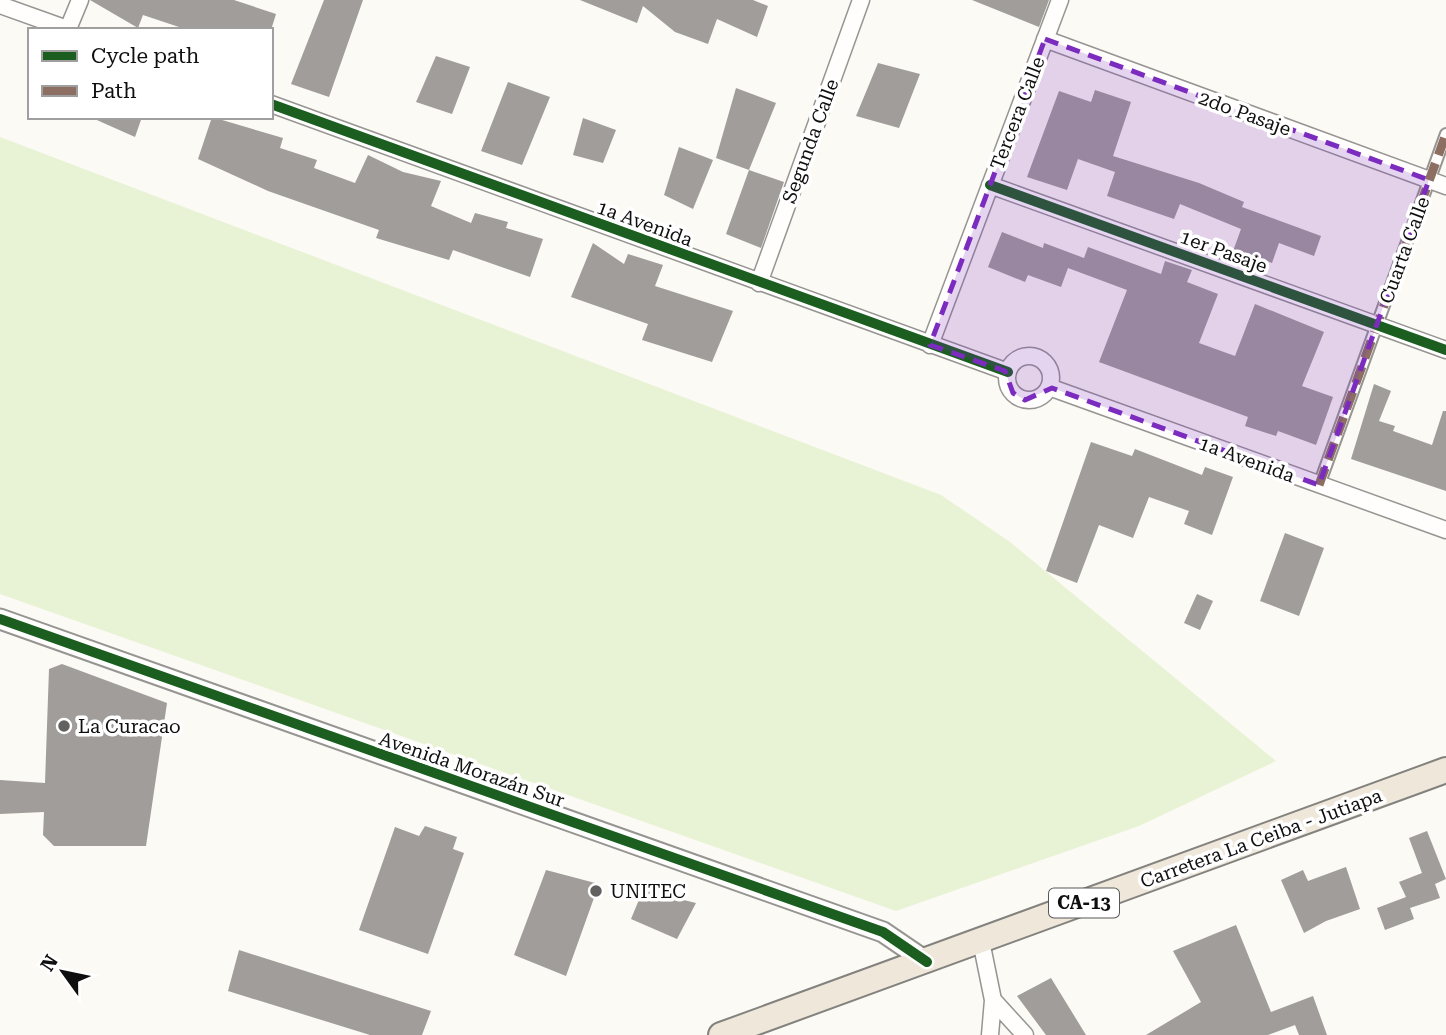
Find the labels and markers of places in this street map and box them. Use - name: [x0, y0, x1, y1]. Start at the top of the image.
- place label: La Curacao: [78, 715, 181, 738]
- marker: La Curacao: [56, 718, 72, 734]
- place label: UNITEC: [610, 880, 686, 903]
- marker: UNITEC: [588, 883, 604, 899]

